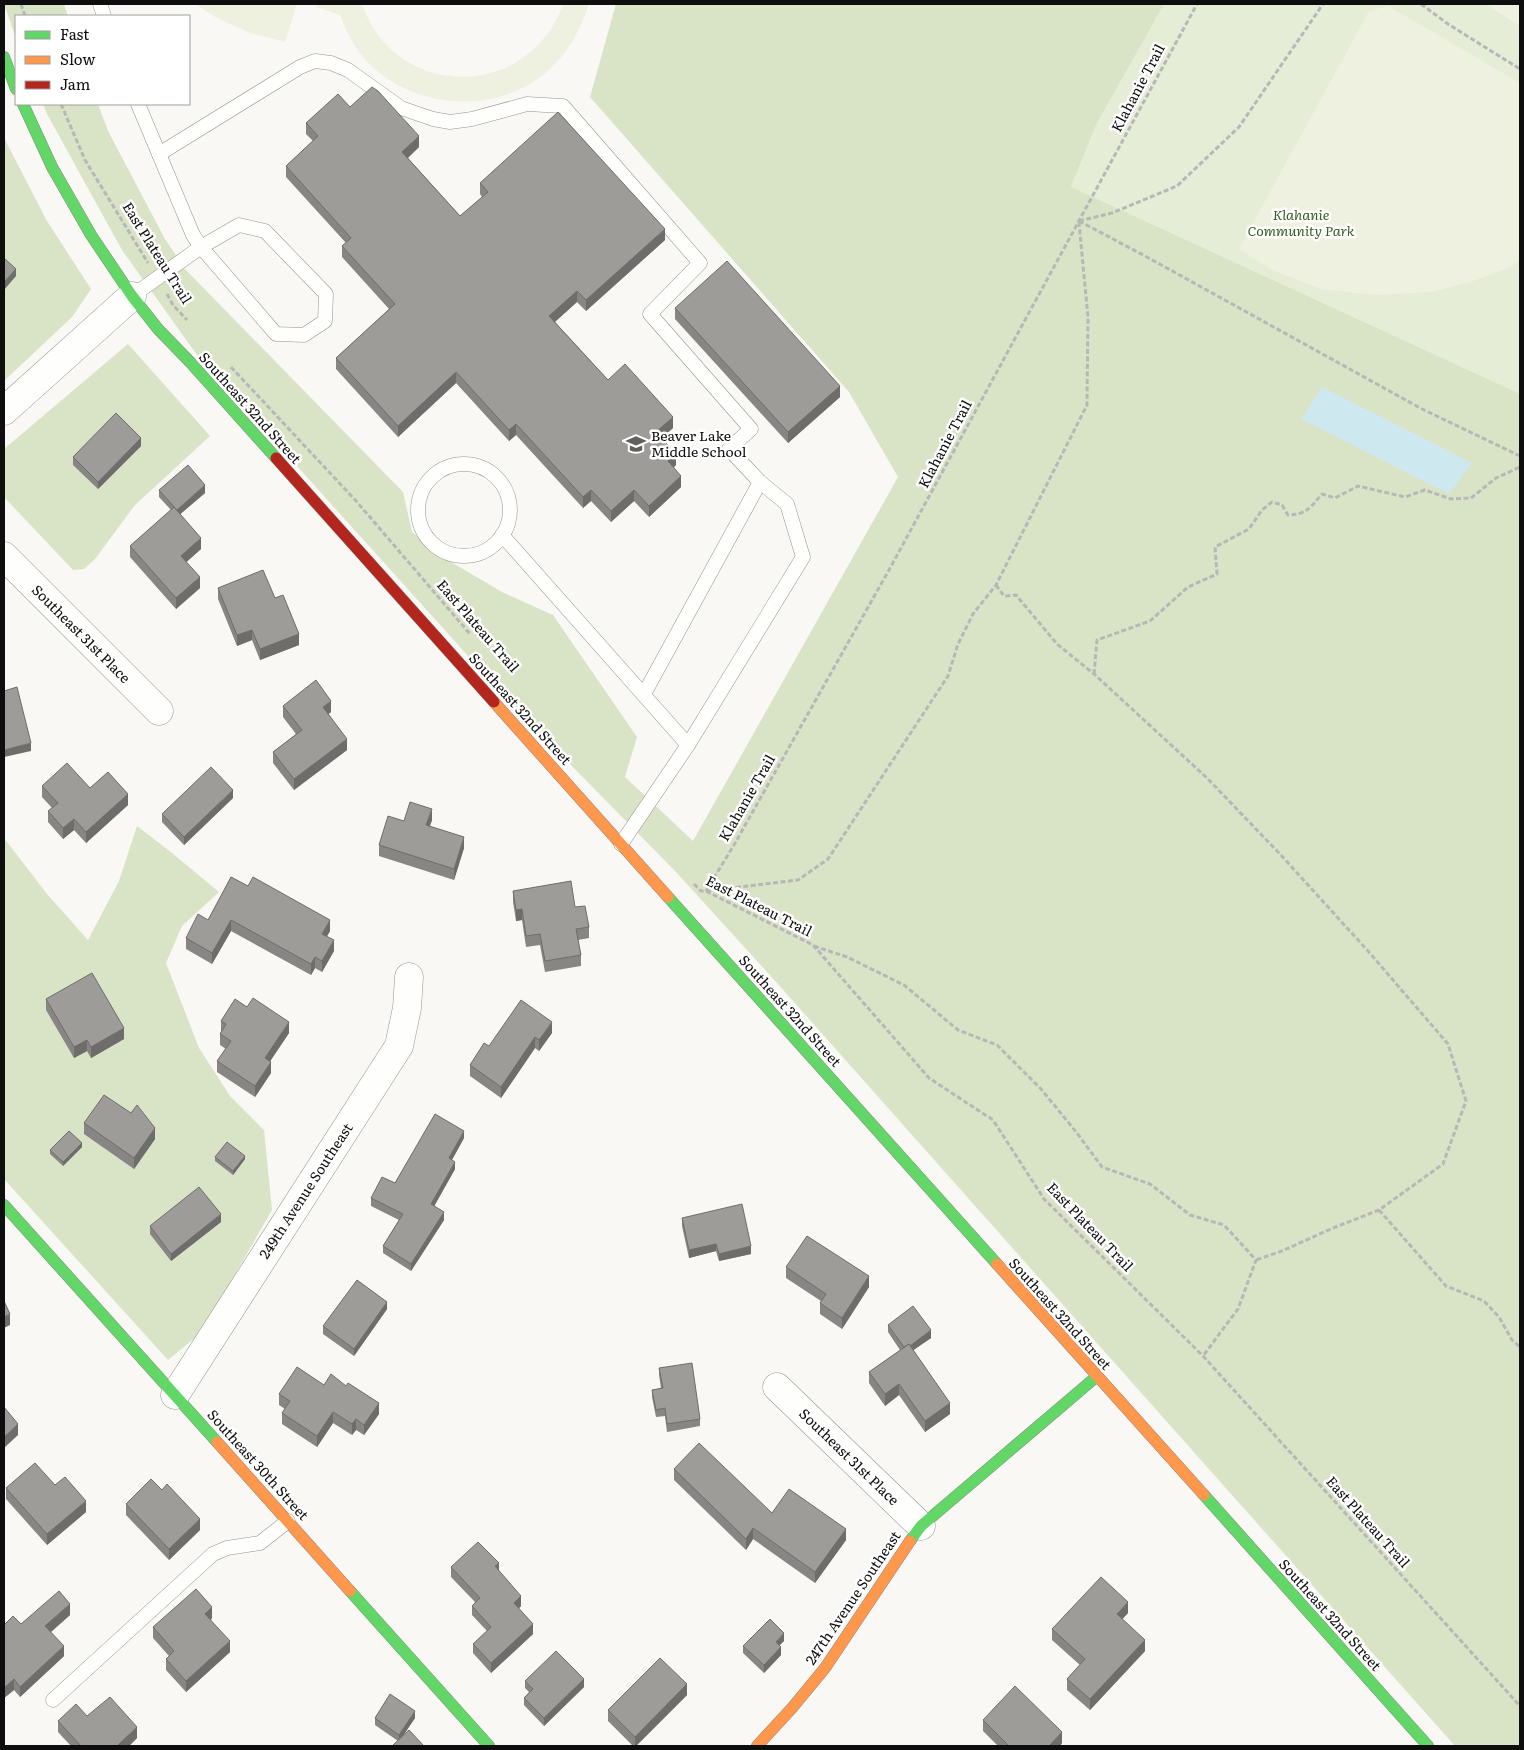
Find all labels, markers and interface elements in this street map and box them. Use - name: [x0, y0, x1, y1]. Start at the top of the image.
- legend: [15, 15, 190, 105]
- text: Fast: [60, 22, 89, 45]
- street label: Klahanie Trail: [1106, 40, 1169, 135]
- text: Slow: [60, 47, 95, 70]
- text: Jam: [60, 72, 91, 95]
- street label: East Plateau Trail: [119, 198, 197, 307]
- park label: Klahanie Community Park: [1248, 204, 1355, 240]
- street label: Southeast 32nd Street: [195, 347, 307, 468]
- street label: Klahanie Trail: [913, 396, 976, 491]
- place label: Beaver Lake Middle School: [651, 425, 747, 461]
- school or university icon: Beaver Lake Middle School: [625, 433, 647, 455]
- street label: East Plateau Trail: [433, 575, 525, 676]
- street label: Southeast 31st Place: [28, 580, 135, 687]
- street label: Southeast 32nd Street: [465, 648, 577, 769]
- street label: Klahanie Trail: [713, 750, 779, 844]
- street label: East Plateau Trail: [703, 870, 816, 941]
- street label: Southeast 32nd Street: [735, 950, 847, 1071]
- street label: 249th Avenue Southeast: [254, 1118, 357, 1262]
- street label: East Plateau Trail: [1043, 1177, 1139, 1275]
- street label: Southeast 32nd Street: [1005, 1253, 1117, 1374]
- street label: Southeast 31st Place: [795, 1403, 904, 1509]
- street label: Southeast 30th Street: [204, 1405, 314, 1524]
- street label: East Plateau Trail: [1322, 1471, 1415, 1572]
- street label: 247th Avenue Southeast: [800, 1526, 905, 1668]
- street label: Southeast 32nd Street: [1275, 1554, 1387, 1675]

